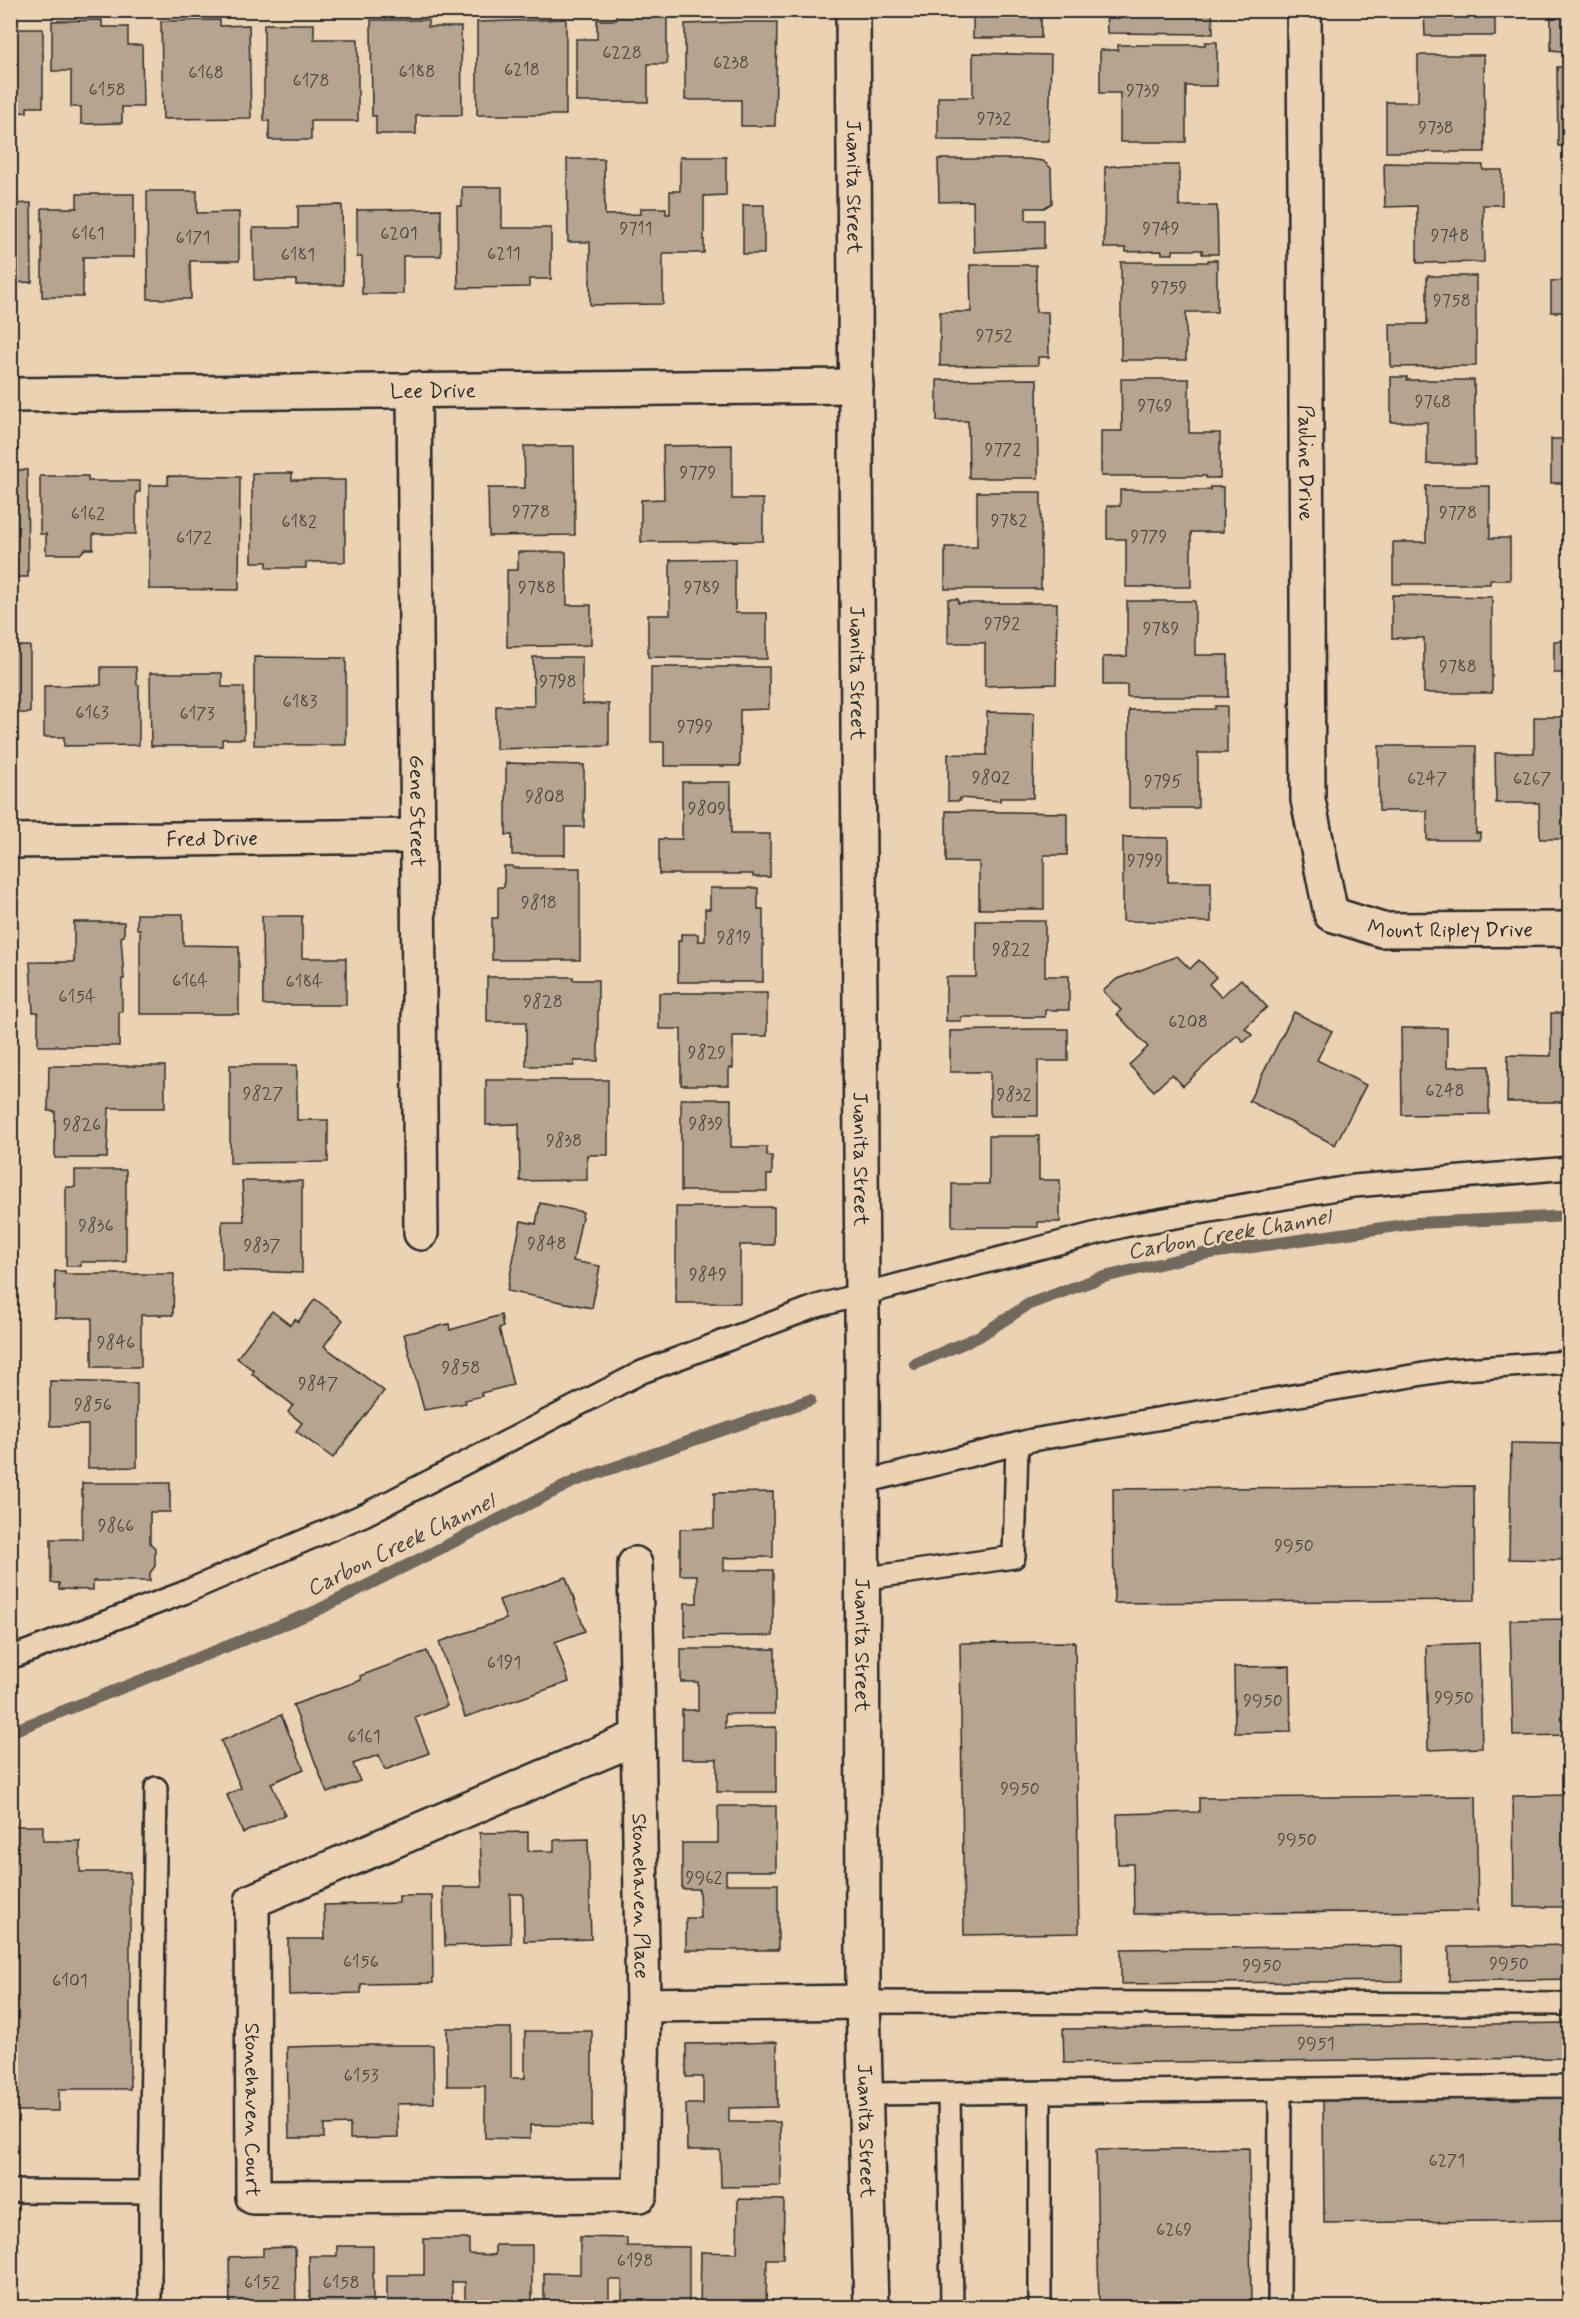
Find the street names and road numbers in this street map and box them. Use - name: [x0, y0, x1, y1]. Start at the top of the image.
- street label: Juanita Street: [839, 120, 868, 255]
- street label: Lee Drive: [390, 377, 476, 406]
- street label: Pauline Drive: [1291, 405, 1320, 521]
- street label: Juanita Street: [842, 606, 871, 741]
- street label: Gene Street: [402, 755, 431, 867]
- street label: Fred Drive: [166, 825, 258, 854]
- street label: Mount Ripley Drive: [1364, 913, 1533, 945]
- street label: Juanita Street: [846, 1092, 875, 1227]
- street label: Juanita Street: [847, 1578, 876, 1713]
- street label: Stonehaven Place: [625, 1813, 656, 1979]
- street label: Stonehaven Court: [237, 2023, 266, 2197]
- street label: Juanita Street: [850, 2063, 881, 2199]

